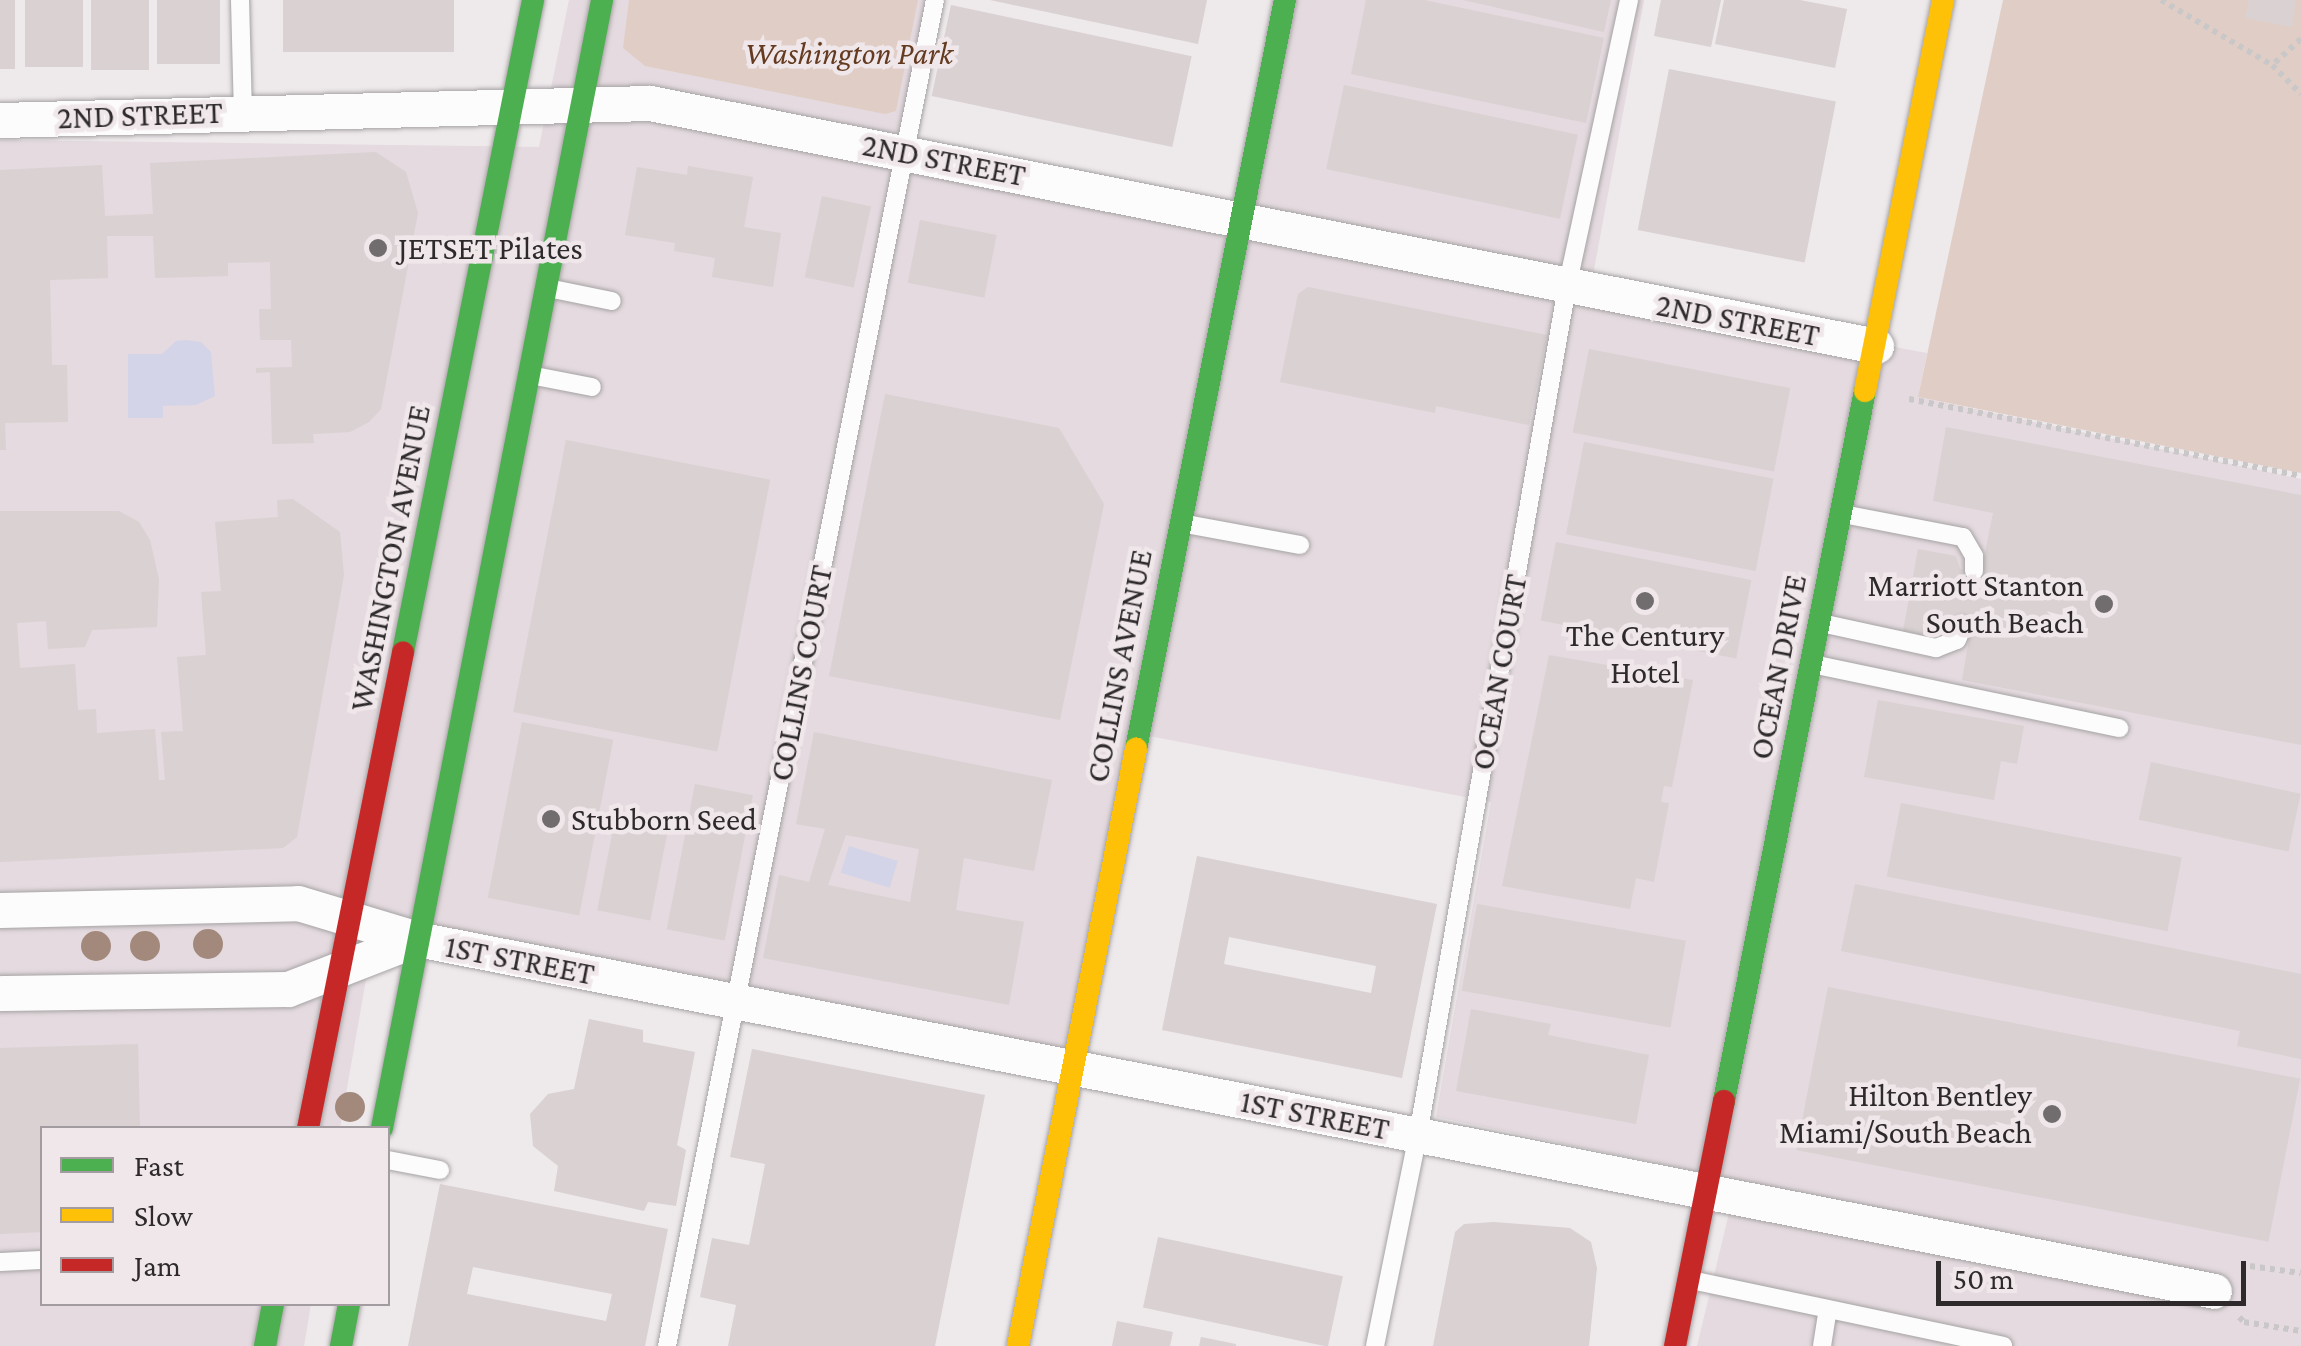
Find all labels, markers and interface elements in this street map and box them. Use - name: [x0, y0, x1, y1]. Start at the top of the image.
- park label: Washington Park: [745, 34, 953, 72]
- street label: 2ND STREET: [57, 93, 223, 137]
- street label: 2ND STREET: [859, 125, 1029, 195]
- place label: JETSET Pilates: [398, 229, 583, 267]
- marker: JETSET Pilates: [367, 237, 389, 259]
- street label: 2ND STREET: [1653, 285, 1823, 355]
- street label: WASHINGTON AVENUE: [341, 402, 439, 714]
- street label: COLLINS AVENUE: [1078, 546, 1160, 786]
- street label: COLLINS COURT: [761, 562, 841, 784]
- place label: Marriott Stanton South Beach: [1868, 567, 2084, 642]
- street label: OCEAN COURT: [1463, 571, 1535, 773]
- street label: OCEAN DRIVE: [1741, 571, 1815, 763]
- marker: The Century Hotel: [1634, 590, 1656, 612]
- marker: Marriott Stanton South Beach: [2093, 593, 2115, 615]
- place label: The Century Hotel: [1566, 617, 1724, 692]
- place label: Stubborn Seed: [571, 800, 757, 838]
- marker: Stubborn Seed: [540, 808, 562, 830]
- street label: 1ST STREET: [442, 927, 598, 993]
- place label: Hilton Bentley Miami/South Beach: [1779, 1077, 2032, 1152]
- street label: 1ST STREET: [1237, 1082, 1393, 1148]
- marker: Hilton Bentley Miami/South Beach: [2041, 1103, 2063, 1125]
- legend: [40, 1126, 390, 1306]
- text: Fast: [134, 1149, 184, 1182]
- text: Slow: [134, 1199, 193, 1232]
- scale bar: [1941, 1241, 2251, 1303]
- text: Jam: [134, 1249, 181, 1282]
- text: 50 m: [1953, 1262, 2014, 1295]

